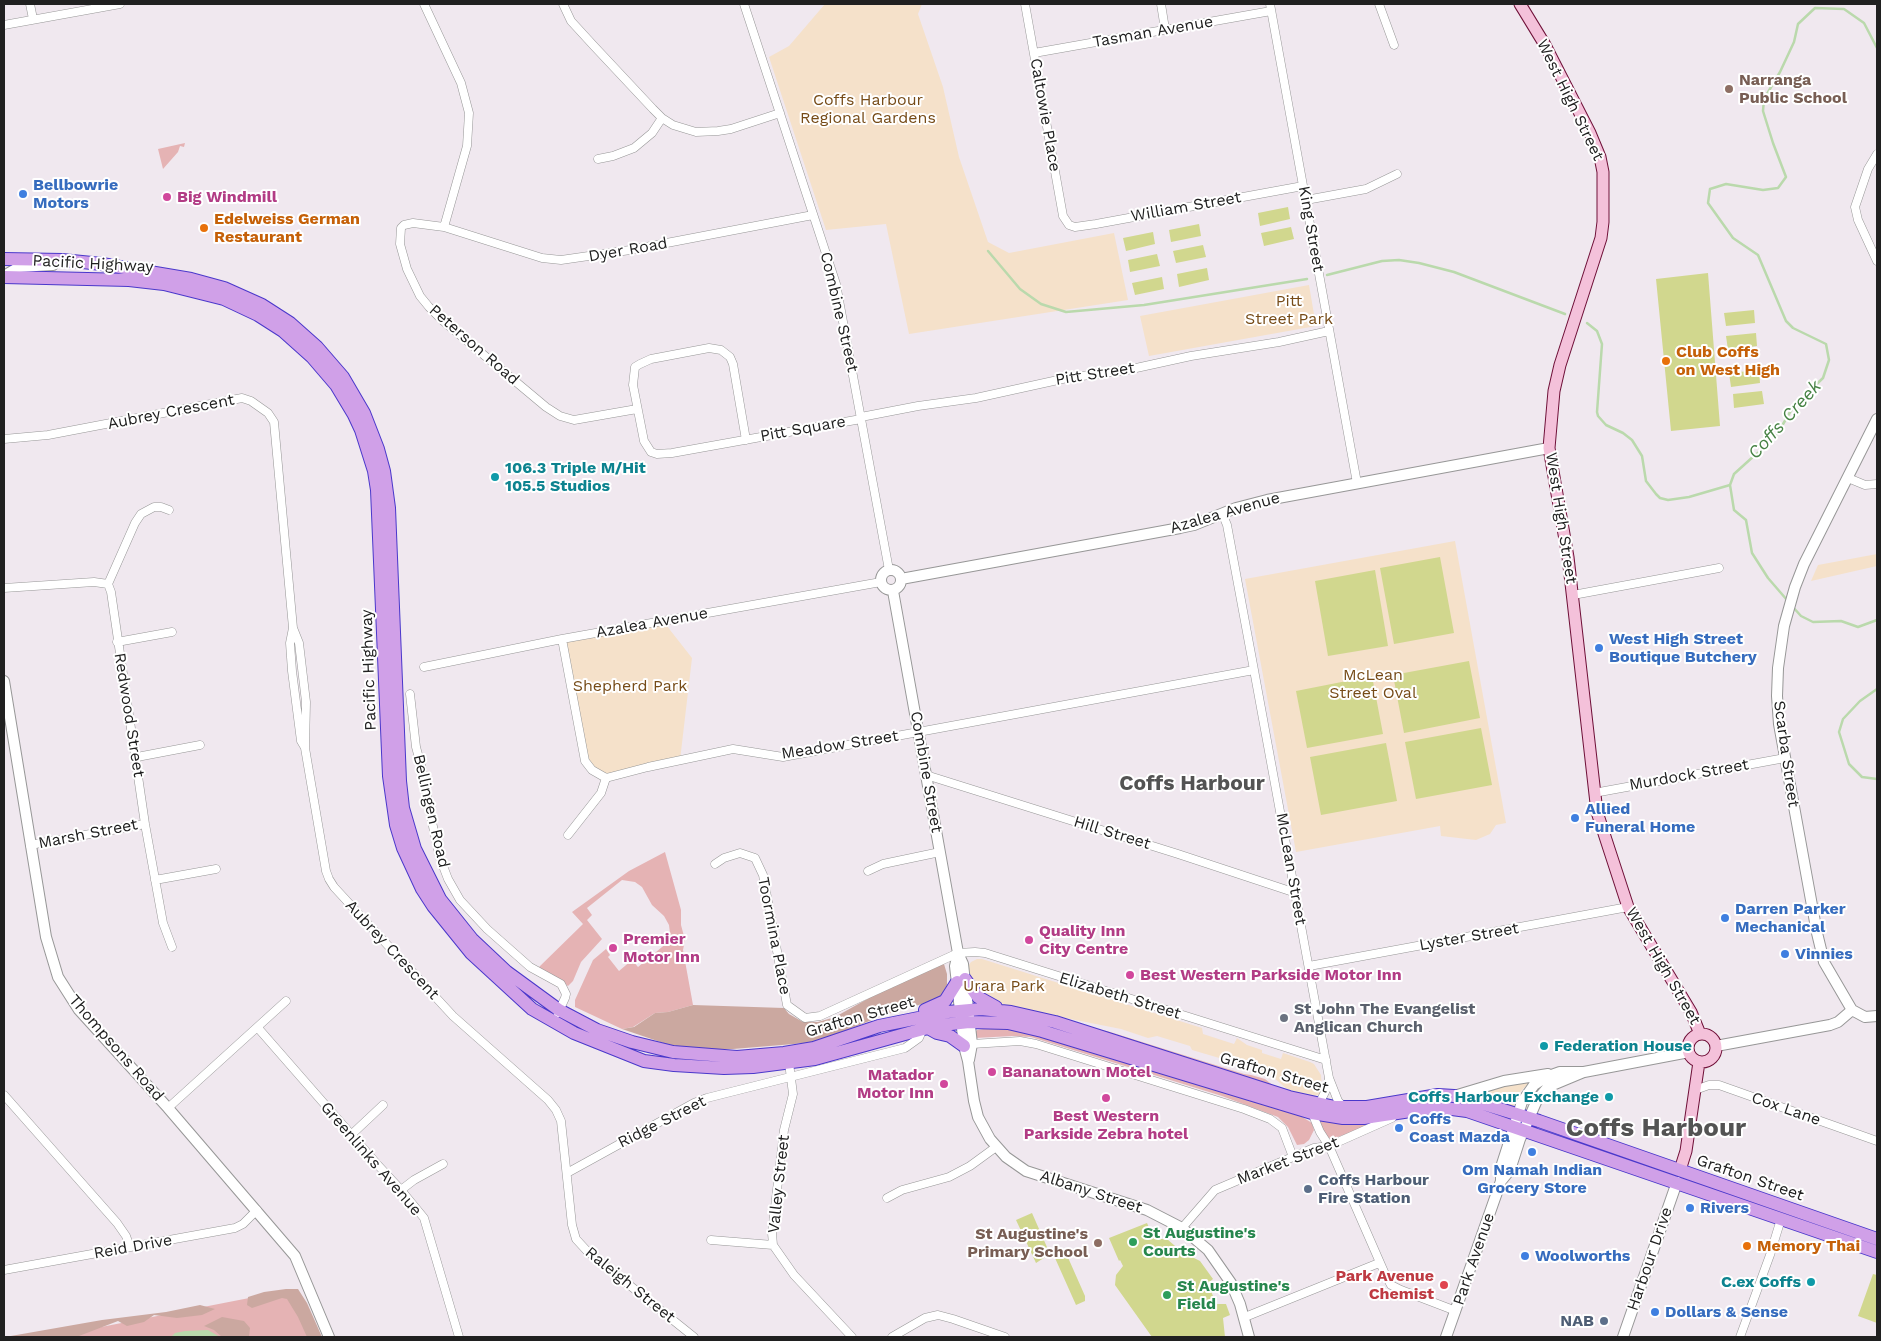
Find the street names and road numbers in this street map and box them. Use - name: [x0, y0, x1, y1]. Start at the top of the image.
- street label: Tasman Avenue: [1091, 12, 1215, 52]
- street label: West High Street: [1532, 36, 1608, 164]
- street label: Caltowie Place: [1026, 57, 1064, 173]
- street label: King Street: [1294, 185, 1328, 273]
- street label: William Street: [1129, 188, 1243, 226]
- street label: Dyer Road: [587, 234, 669, 266]
- street label: Combine Street: [816, 250, 862, 374]
- street label: Pacific Highway: [32, 251, 154, 277]
- street label: Peterson Road: [425, 301, 523, 389]
- street label: Pitt Street: [1054, 358, 1136, 390]
- street label: Aubrey Crescent: [106, 390, 236, 434]
- street label: Pitt Square: [759, 412, 847, 446]
- street label: West High Street: [1541, 451, 1581, 585]
- street label: Azalea Avenue: [1168, 488, 1282, 538]
- street label: Azalea Avenue: [594, 604, 710, 642]
- street label: Pacific Highway: [357, 609, 381, 731]
- street label: Redwood Street: [110, 651, 148, 779]
- street label: Scarba Street: [1769, 699, 1803, 809]
- street label: Combine Street: [906, 710, 946, 834]
- street label: Meadow Street: [780, 726, 900, 764]
- street label: Bellingen Road: [409, 752, 453, 870]
- street label: Murdock Street: [1628, 755, 1750, 795]
- street label: McLean Street: [1272, 811, 1310, 927]
- street label: Hill Street: [1071, 812, 1153, 854]
- street label: Marsh Street: [37, 815, 139, 853]
- street label: Toormina Place: [753, 876, 795, 996]
- street label: Aubrey Crescent: [341, 896, 443, 1004]
- street label: West High Street: [1622, 904, 1704, 1028]
- street label: Lyster Street: [1418, 919, 1520, 955]
- street label: Elizabeth Street: [1057, 968, 1183, 1024]
- street label: Thompsons Road: [64, 991, 168, 1105]
- street label: Grafton Street: [803, 992, 917, 1042]
- street label: Grafton Street: [1217, 1048, 1331, 1098]
- street label: Cox Lane: [1749, 1088, 1823, 1130]
- street label: Ridge Street: [615, 1092, 709, 1152]
- street label: Greenlinks Avenue: [316, 1098, 426, 1220]
- street label: Market Street: [1234, 1133, 1342, 1189]
- street label: Valley Street: [764, 1134, 794, 1234]
- street label: Grafton Street: [1694, 1151, 1806, 1205]
- street label: Albany Street: [1038, 1166, 1144, 1218]
- street label: Harbour Drive: [1623, 1205, 1677, 1313]
- street label: Park Avenue: [1449, 1210, 1499, 1308]
- street label: Reid Drive: [92, 1231, 174, 1263]
- street label: Raleigh Street: [581, 1243, 679, 1327]

